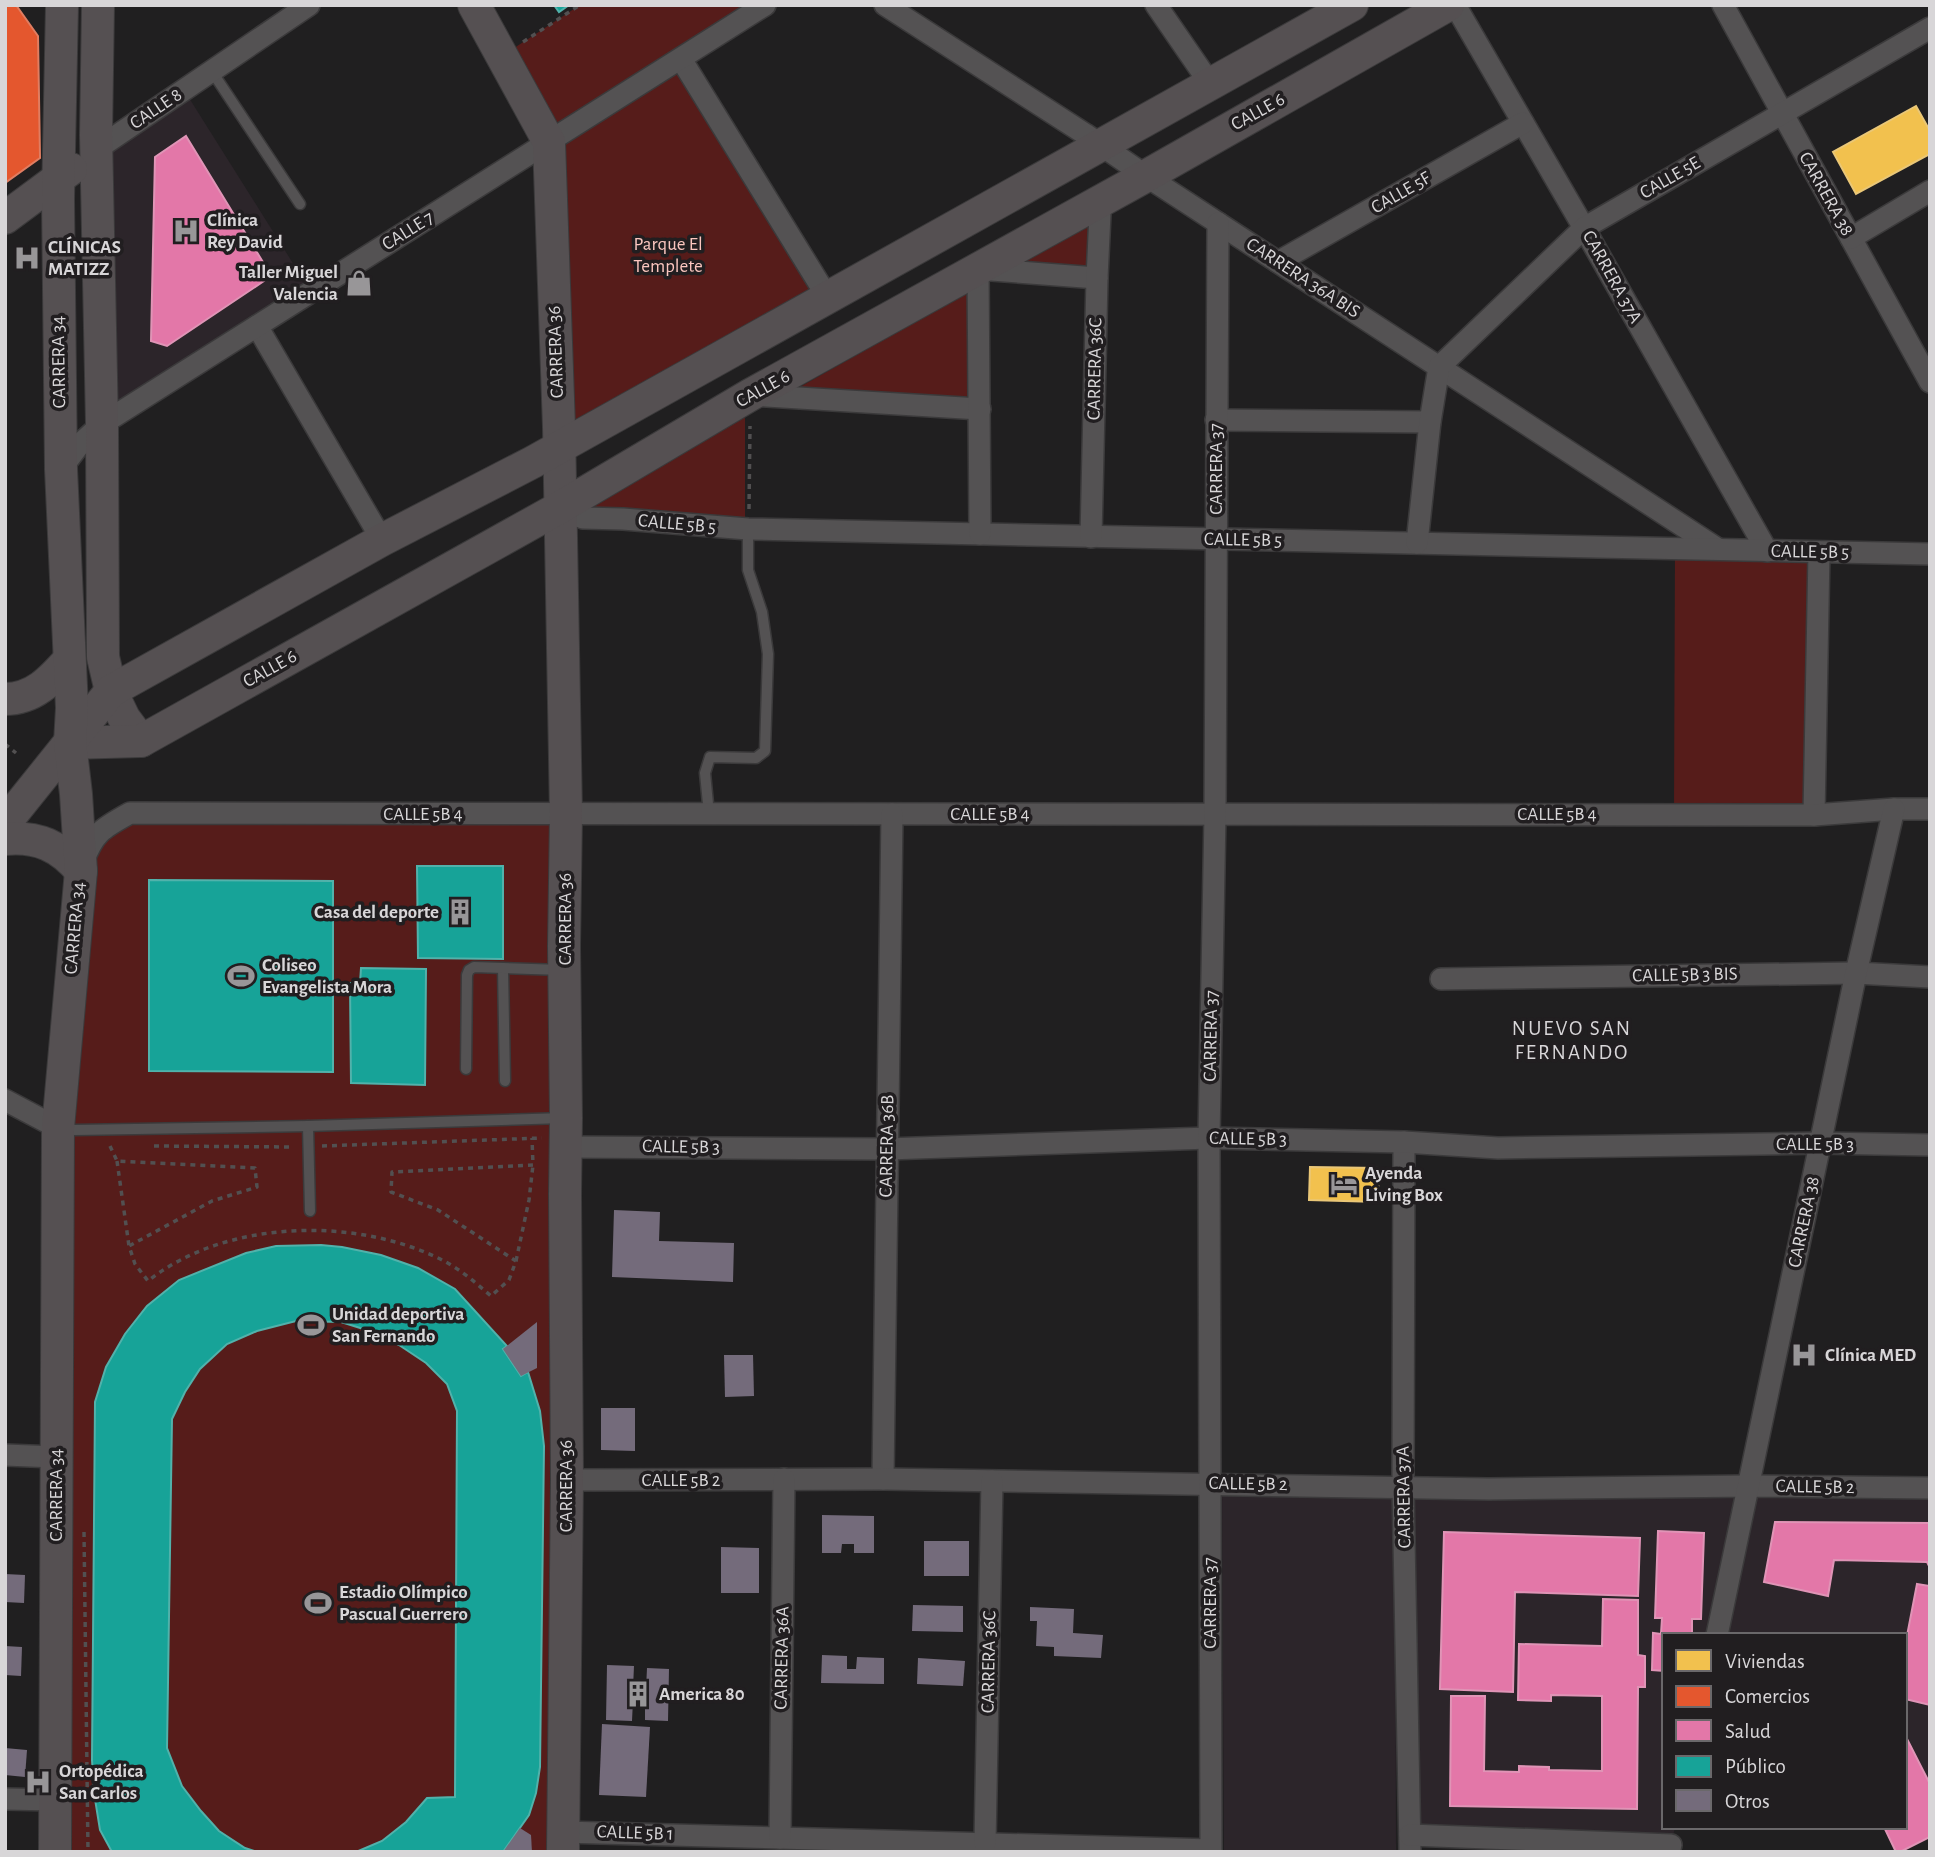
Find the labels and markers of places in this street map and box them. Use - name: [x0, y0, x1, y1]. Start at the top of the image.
- place label: Clínica Rey David: [207, 211, 283, 252]
- hospital icon: Clínica Rey David: [171, 216, 201, 246]
- place label: CLÍNICAS MATIZZ: [48, 236, 121, 279]
- hospital icon: CLÍNICAS MATIZZ: [12, 243, 42, 273]
- place label: Taller Miguel Valencia: [239, 263, 338, 304]
- shop icon: Taller Miguel Valencia: [344, 268, 374, 298]
- building icon: Casa del deporte: [445, 897, 475, 927]
- place label: Casa del deporte: [314, 903, 439, 922]
- place label: Coliseo Evangelista Mora: [262, 956, 392, 997]
- sports icon: Coliseo Evangelista Mora: [226, 961, 256, 991]
- place label: Ayenda Living Box: [1365, 1164, 1443, 1205]
- hotel icon: Ayenda Living Box: [1329, 1169, 1359, 1199]
- place label: Unidad deportiva San Fernando: [332, 1305, 464, 1346]
- sports icon: Unidad deportiva San Fernando: [296, 1310, 326, 1340]
- hospital icon: Clínica MED: [1789, 1340, 1819, 1370]
- place label: Clínica MED: [1825, 1346, 1916, 1365]
- place label: Estadio Olímpico Pascual Guerrero: [339, 1583, 468, 1624]
- sports icon: Estadio Olímpico Pascual Guerrero: [303, 1588, 333, 1618]
- building icon: America 80: [623, 1679, 653, 1709]
- place label: America 80: [659, 1685, 745, 1704]
- place label: Ortopédica San Carlos: [59, 1762, 144, 1803]
- hospital icon: Ortopédica San Carlos: [23, 1767, 53, 1797]

